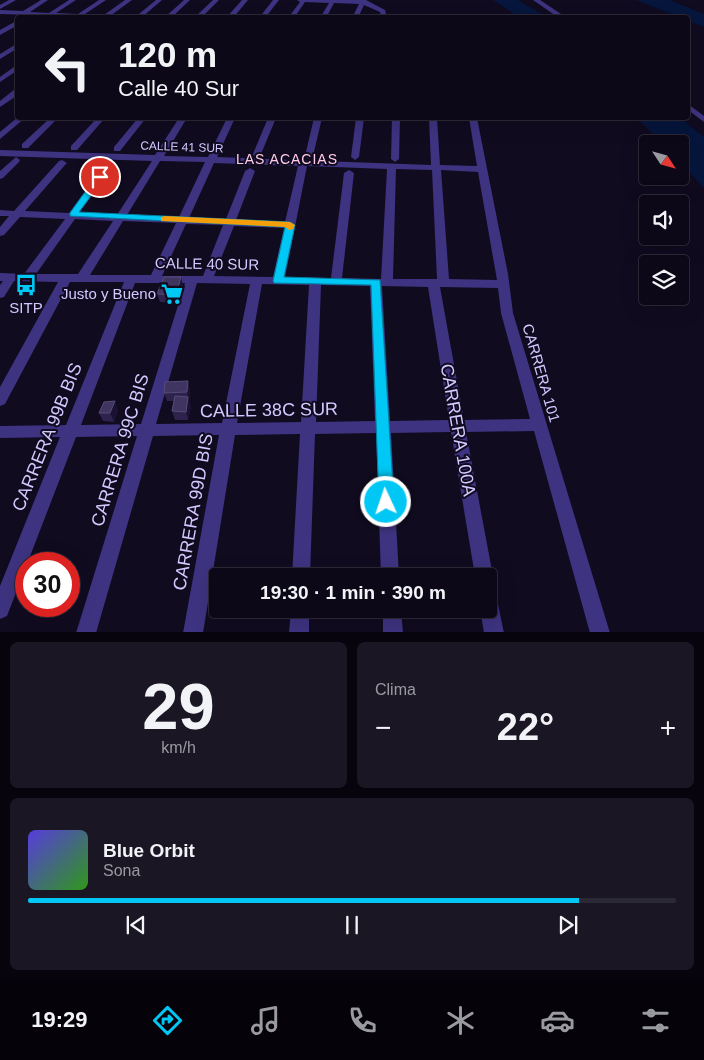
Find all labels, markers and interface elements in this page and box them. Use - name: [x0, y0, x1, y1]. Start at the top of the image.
- icon: left: [35, 35, 100, 100]
- text: 120 m: [118, 35, 217, 74]
- text: Calle 40 Sur: [118, 76, 239, 101]
- north arrow: [639, 135, 689, 185]
- map controls: [639, 135, 689, 305]
- street label: CALLE 41 SUR: [140, 139, 224, 155]
- district label: LAS ACACIAS: [236, 151, 338, 167]
- pin: [79, 156, 121, 198]
- icon: arrive: [86, 163, 114, 191]
- button: sound: [639, 195, 689, 245]
- street label: CALLE 40 SUR: [155, 254, 259, 273]
- button: layers: [639, 255, 689, 305]
- bus stop icon: SITP: [13, 272, 39, 298]
- supermarket icon: Justo y Bueno: [159, 281, 185, 307]
- place label: Justo y Bueno: [61, 285, 156, 302]
- place label: SITP: [9, 299, 43, 316]
- street label: CARRERA 101: [519, 322, 564, 424]
- street label: CARRERA 99B BIS: [8, 360, 86, 514]
- street label: CARRERA 100A: [437, 362, 479, 498]
- street label: CARRERA 99C BIS: [87, 371, 153, 529]
- street label: CALLE 38C SUR: [200, 399, 338, 421]
- street label: CARRERA 99D BIS: [169, 432, 217, 592]
- position arrow: [359, 475, 411, 527]
- speed limit sign: 30: [15, 552, 80, 617]
- text: 19:30 · 1 min · 390 m: [260, 582, 446, 603]
- text: 29: [142, 670, 215, 743]
- text: Clima: [375, 681, 416, 698]
- text: 22°: [497, 706, 554, 748]
- text: −: [375, 712, 391, 743]
- text: +: [660, 712, 676, 743]
- text: km/h: [161, 739, 196, 756]
- text: Blue Orbit: [103, 840, 195, 861]
- text: Sona: [103, 862, 140, 879]
- icon: previous: [122, 911, 150, 939]
- icon: pause: [338, 911, 366, 939]
- icon: next: [554, 911, 582, 939]
- icon: directions: [150, 1003, 185, 1038]
- icon: music: [248, 1003, 283, 1038]
- icon: phone: [345, 1003, 380, 1038]
- icon: climate: [443, 1003, 478, 1038]
- icon: car: [540, 1003, 575, 1038]
- icon: filters: [638, 1003, 673, 1038]
- text: 19:29: [31, 1007, 88, 1032]

